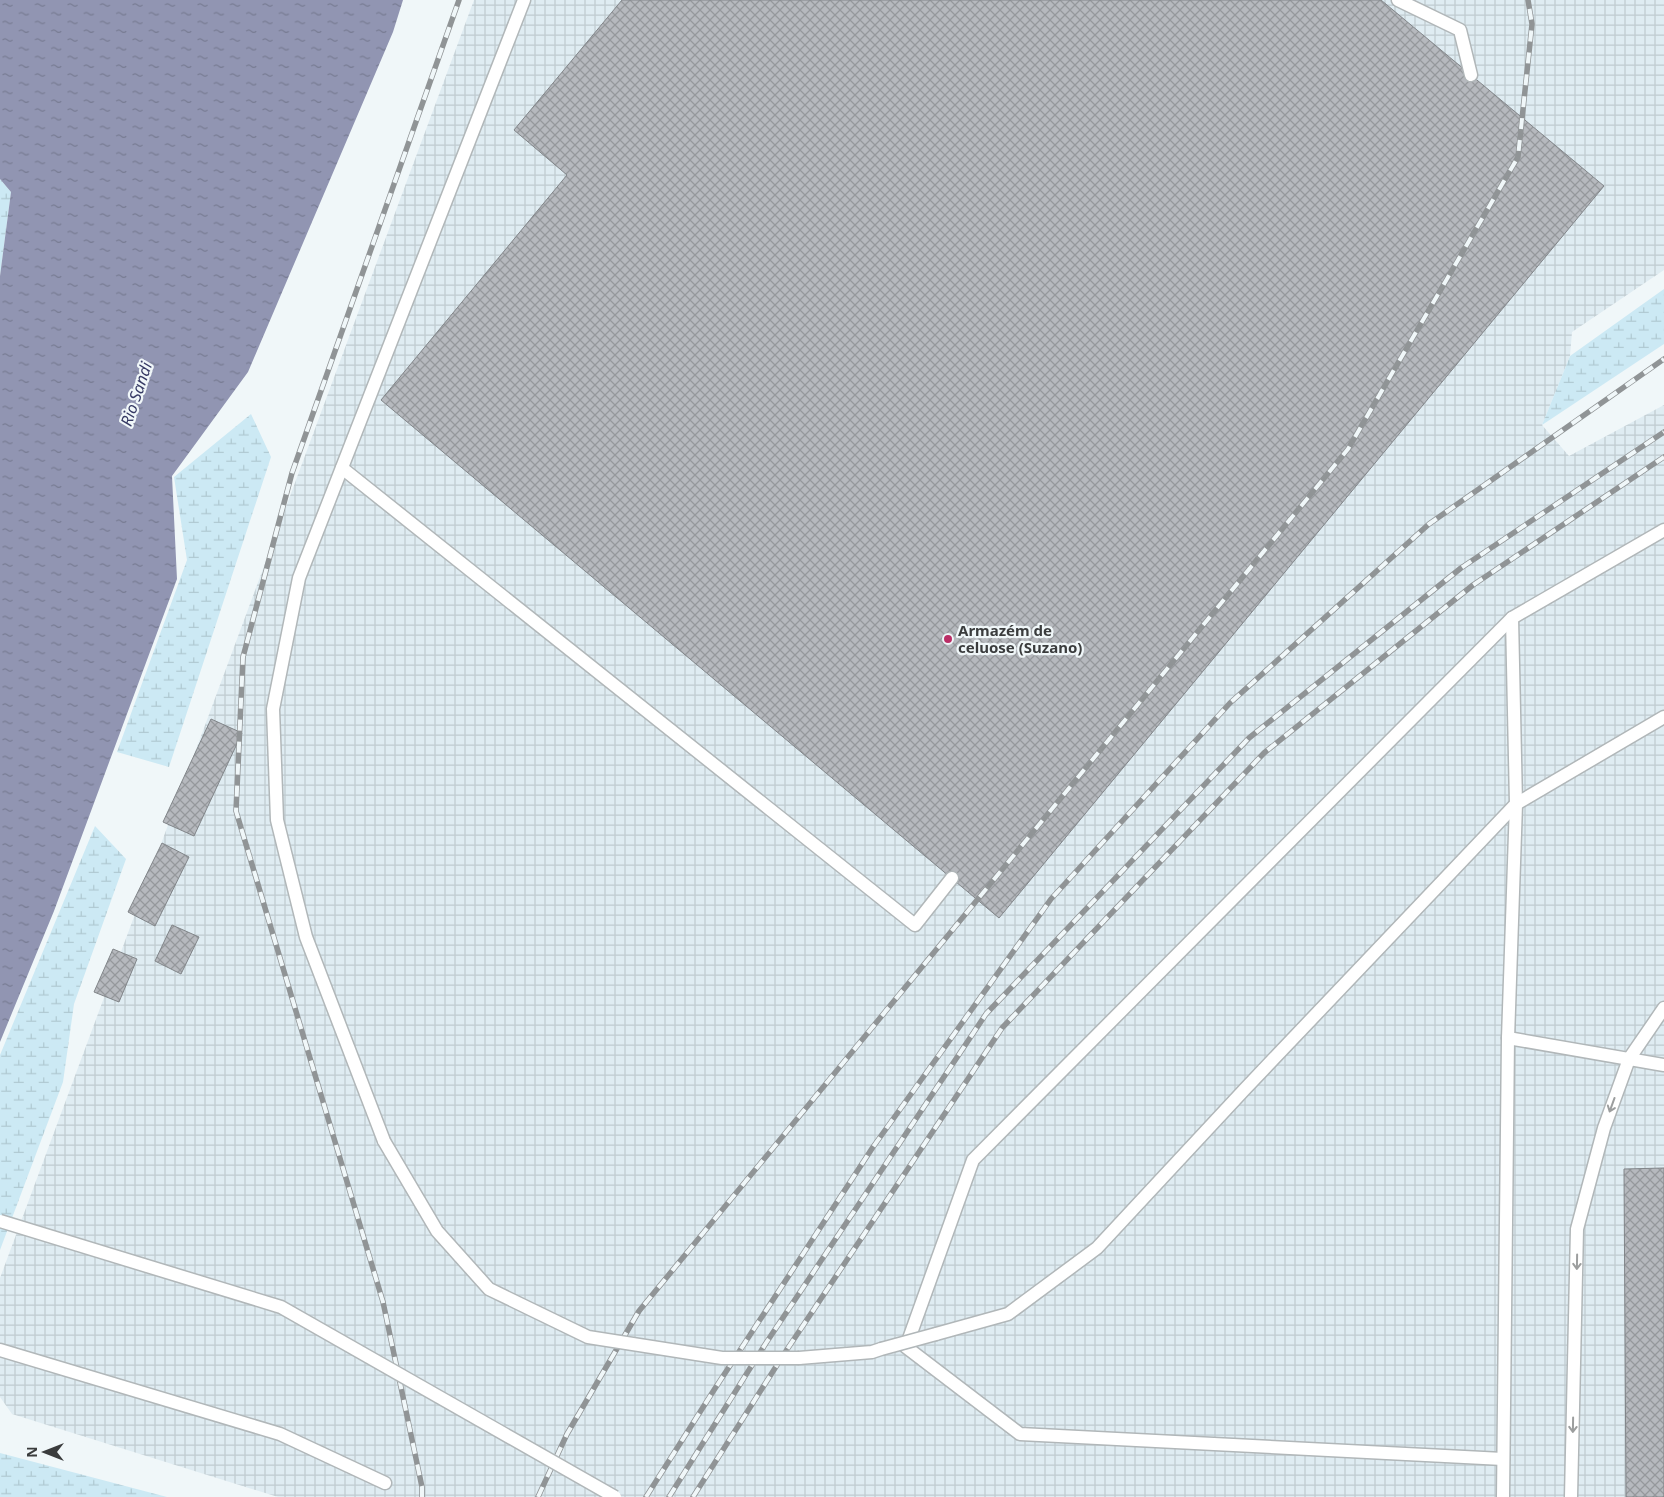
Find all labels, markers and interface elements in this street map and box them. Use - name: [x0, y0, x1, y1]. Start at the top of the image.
- water label: Rio Sandi: [115, 358, 157, 429]
- place label: Armazém de celuose (Suzano): [958, 620, 1082, 657]
- marker: Armazém de celuose (Suzano): [942, 633, 954, 645]
- one-way arrow: [1607, 1097, 1616, 1112]
- one-way arrow: [1572, 1254, 1581, 1270]
- one-way arrow: [1568, 1416, 1578, 1433]
- north arrow: [20, 1427, 70, 1477]
- text: N: [22, 1446, 41, 1458]

